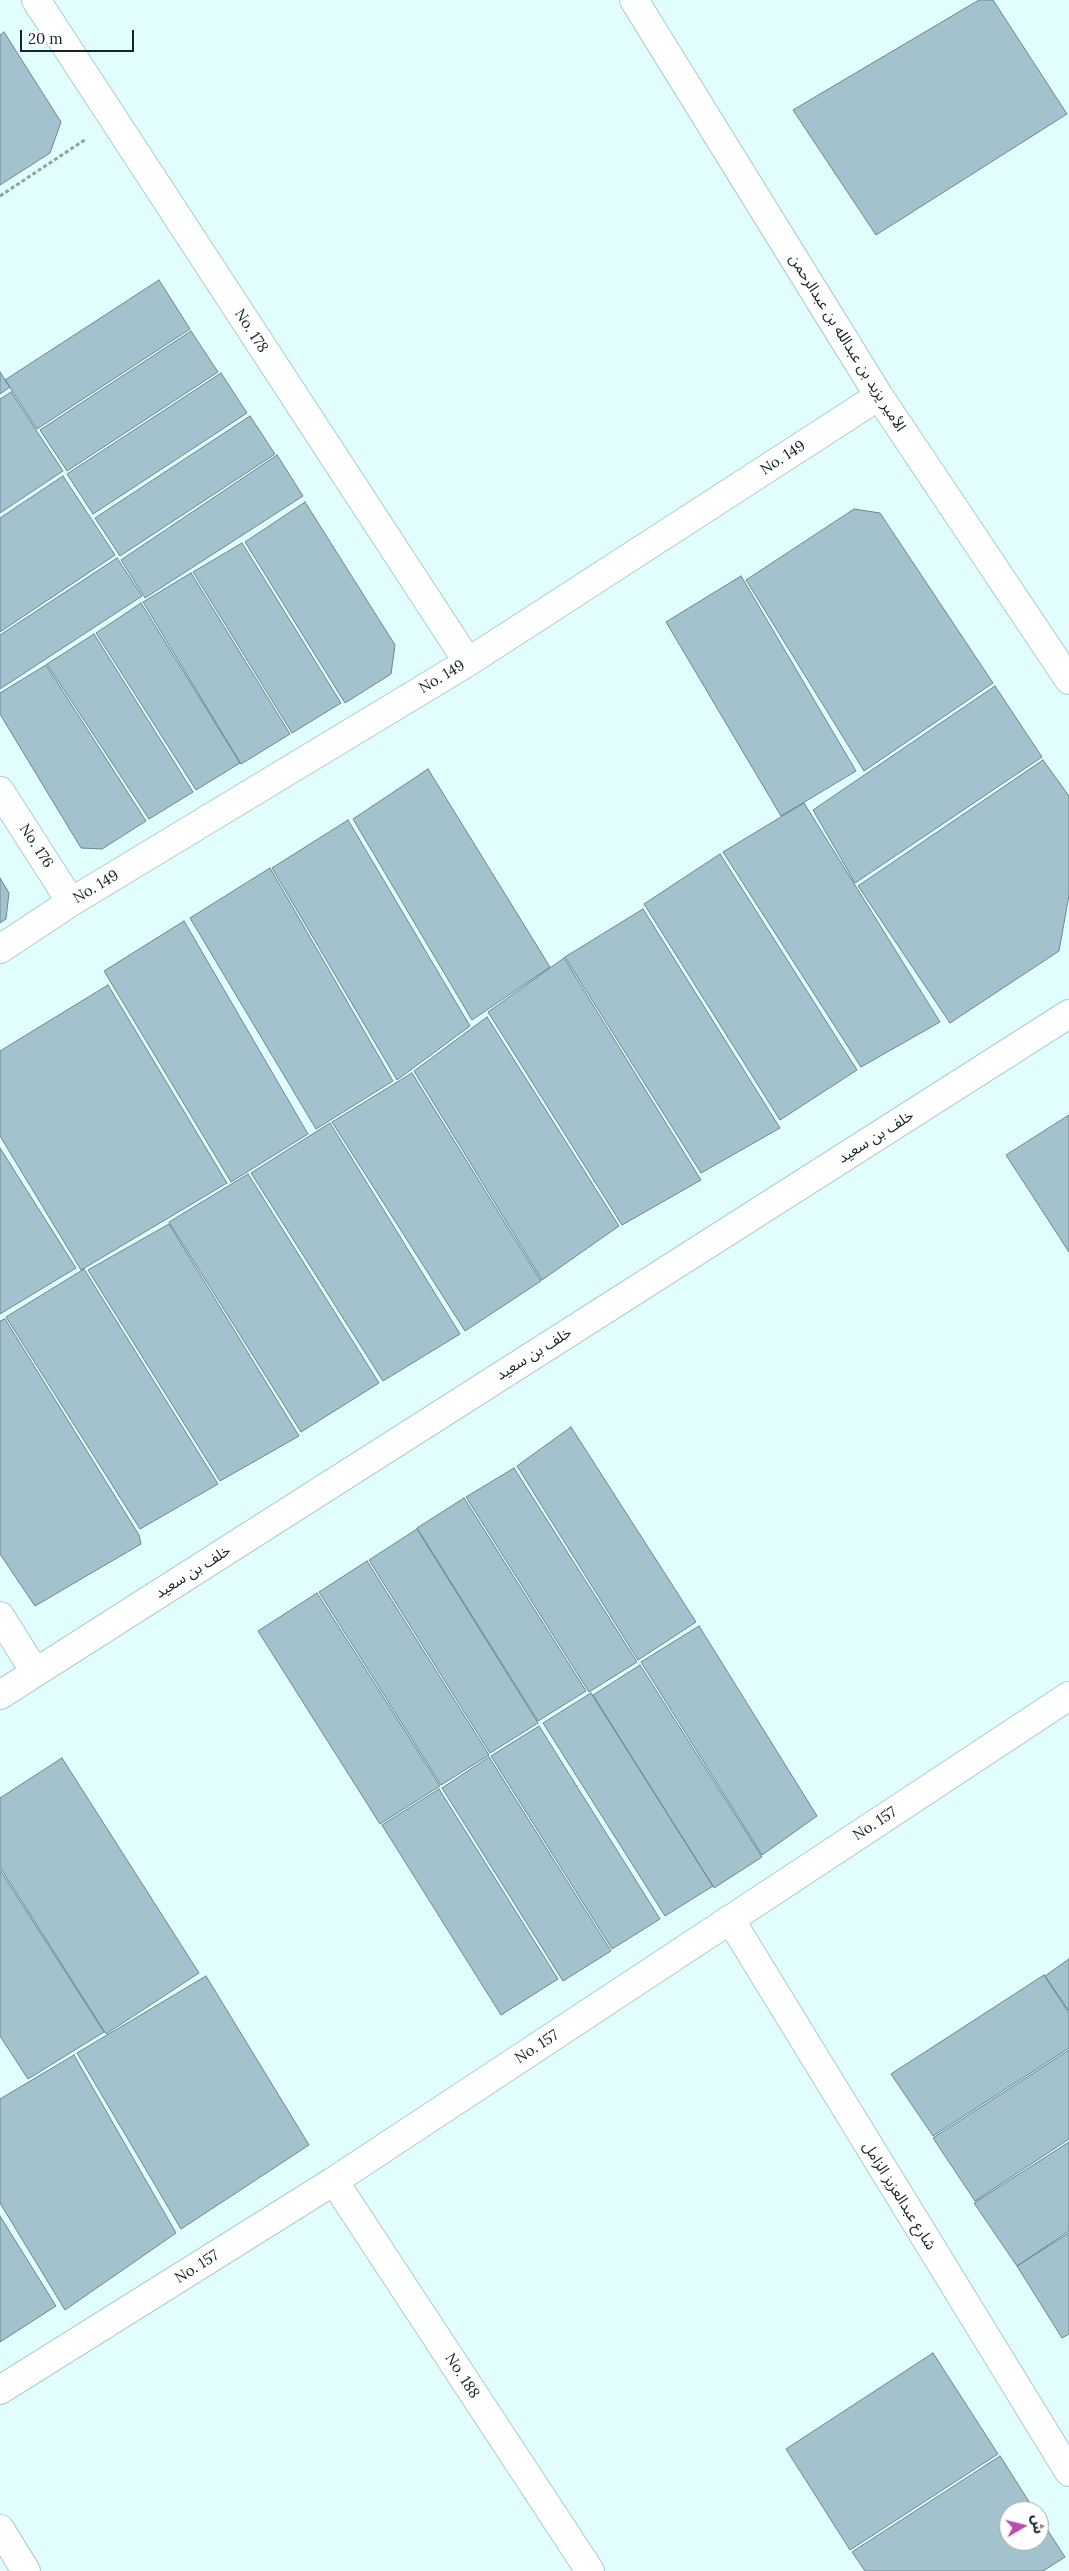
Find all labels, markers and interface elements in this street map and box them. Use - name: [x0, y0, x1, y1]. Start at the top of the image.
- scale bar: [22, 20, 136, 52]
- text: 20 m: [28, 29, 63, 48]
- street label: الأمير يزيد بن عبدالله بن عبدالرحمن: [785, 251, 909, 435]
- street label: No. 178: [230, 306, 272, 356]
- street label: No. 149: [757, 437, 809, 479]
- street label: No. 149: [416, 656, 468, 698]
- street label: No. 176: [15, 821, 57, 871]
- street label: No. 149: [70, 866, 122, 908]
- street label: خلف بن سعيد: [835, 1107, 917, 1167]
- street label: خلف بن سعيد: [493, 1324, 575, 1384]
- street label: خلف بن سعيد: [152, 1542, 234, 1602]
- street label: No. 157: [850, 1803, 900, 1845]
- street label: No. 157: [512, 2026, 562, 2068]
- street label: شارع عبدالعزيز الزامل: [858, 2138, 940, 2254]
- street label: No. 157: [172, 2247, 222, 2287]
- street label: No. 188: [441, 2350, 483, 2402]
- north arrow: [999, 2501, 1049, 2551]
- text: ش: [1028, 2513, 1048, 2535]

